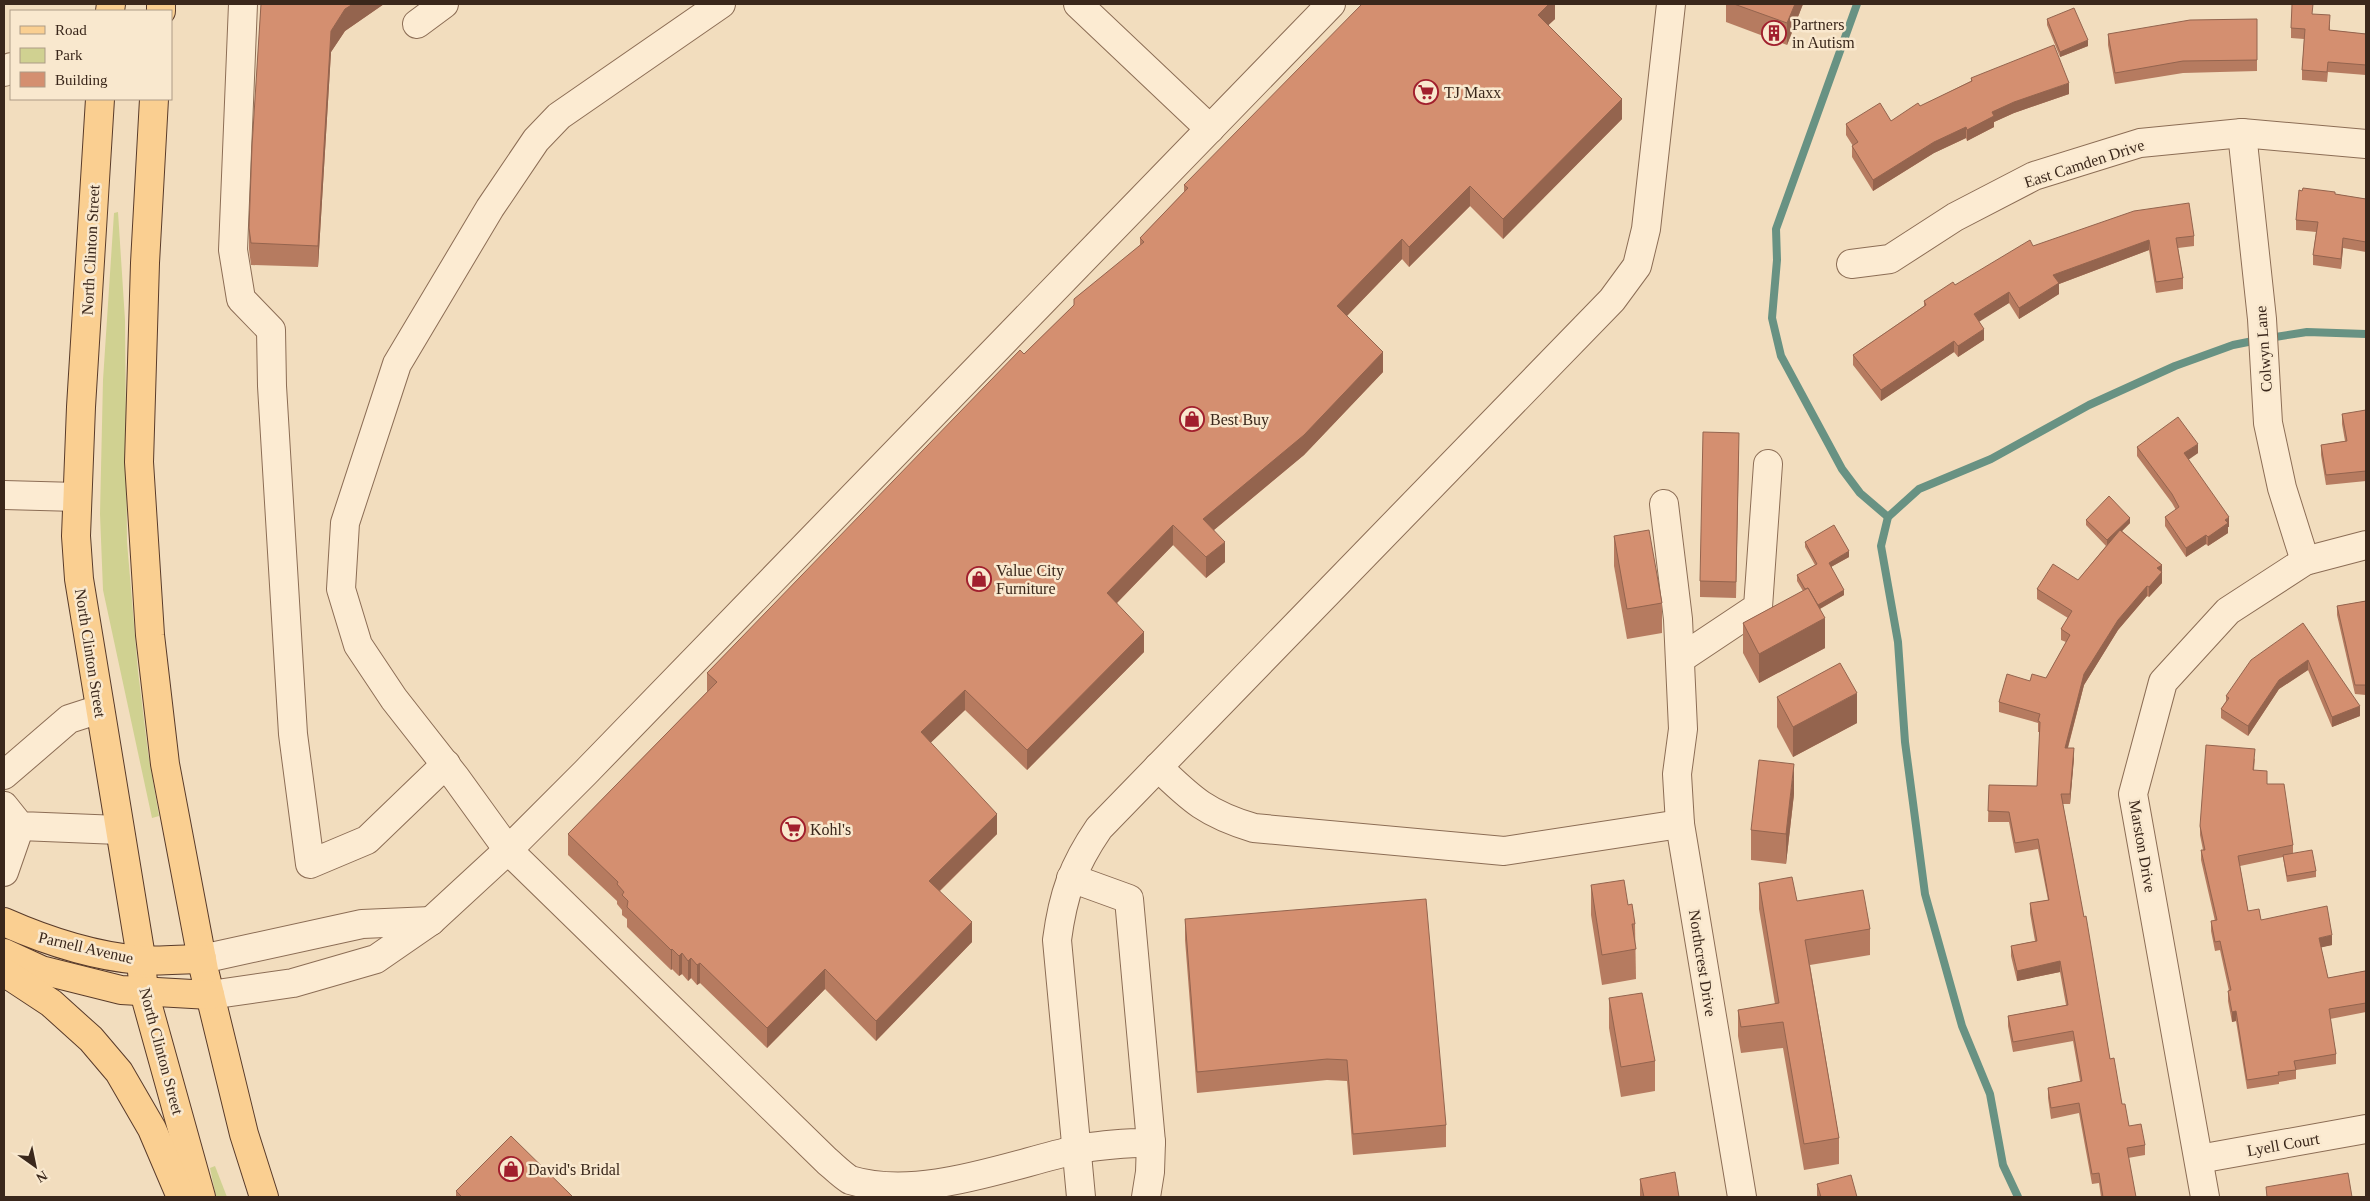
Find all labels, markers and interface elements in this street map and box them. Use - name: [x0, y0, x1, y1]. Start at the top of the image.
- legend: [10, 10, 172, 100]
- place label: Partners in Autism: [1792, 16, 1855, 51]
- building icon: Partners in Autism: [1761, 20, 1787, 46]
- text: Road: [55, 22, 87, 38]
- text: Park: [55, 47, 83, 63]
- text: Building: [55, 72, 108, 88]
- supermarket icon: TJ Maxx: [1413, 79, 1439, 105]
- place label: TJ Maxx: [1444, 84, 1501, 101]
- street label: East Camden Drive: [2022, 136, 2146, 191]
- street label: North Clinton Street: [79, 184, 102, 316]
- street label: Colwyn Lane: [2252, 305, 2276, 393]
- shop icon: Best Buy: [1179, 406, 1205, 432]
- place label: Best Buy: [1210, 411, 1269, 429]
- place label: Value City Furniture: [996, 562, 1064, 597]
- shop icon: Value City Furniture: [966, 566, 992, 592]
- street label: North Clinton Street: [72, 587, 109, 719]
- street label: Marston Drive: [2126, 798, 2159, 894]
- supermarket icon: Kohl's: [780, 816, 806, 842]
- place label: Kohl's: [810, 821, 851, 838]
- street label: Northcrest Drive: [1686, 908, 1719, 1018]
- street label: Parnell Avenue: [37, 928, 135, 967]
- street label: North Clinton Street: [136, 986, 187, 1117]
- street label: Lyell Court: [2246, 1130, 2321, 1160]
- north arrow: [10, 1141, 60, 1191]
- shop icon: David's Bridal: [498, 1156, 524, 1182]
- place label: David's Bridal: [528, 1161, 621, 1178]
- text: N: [33, 1167, 50, 1186]

